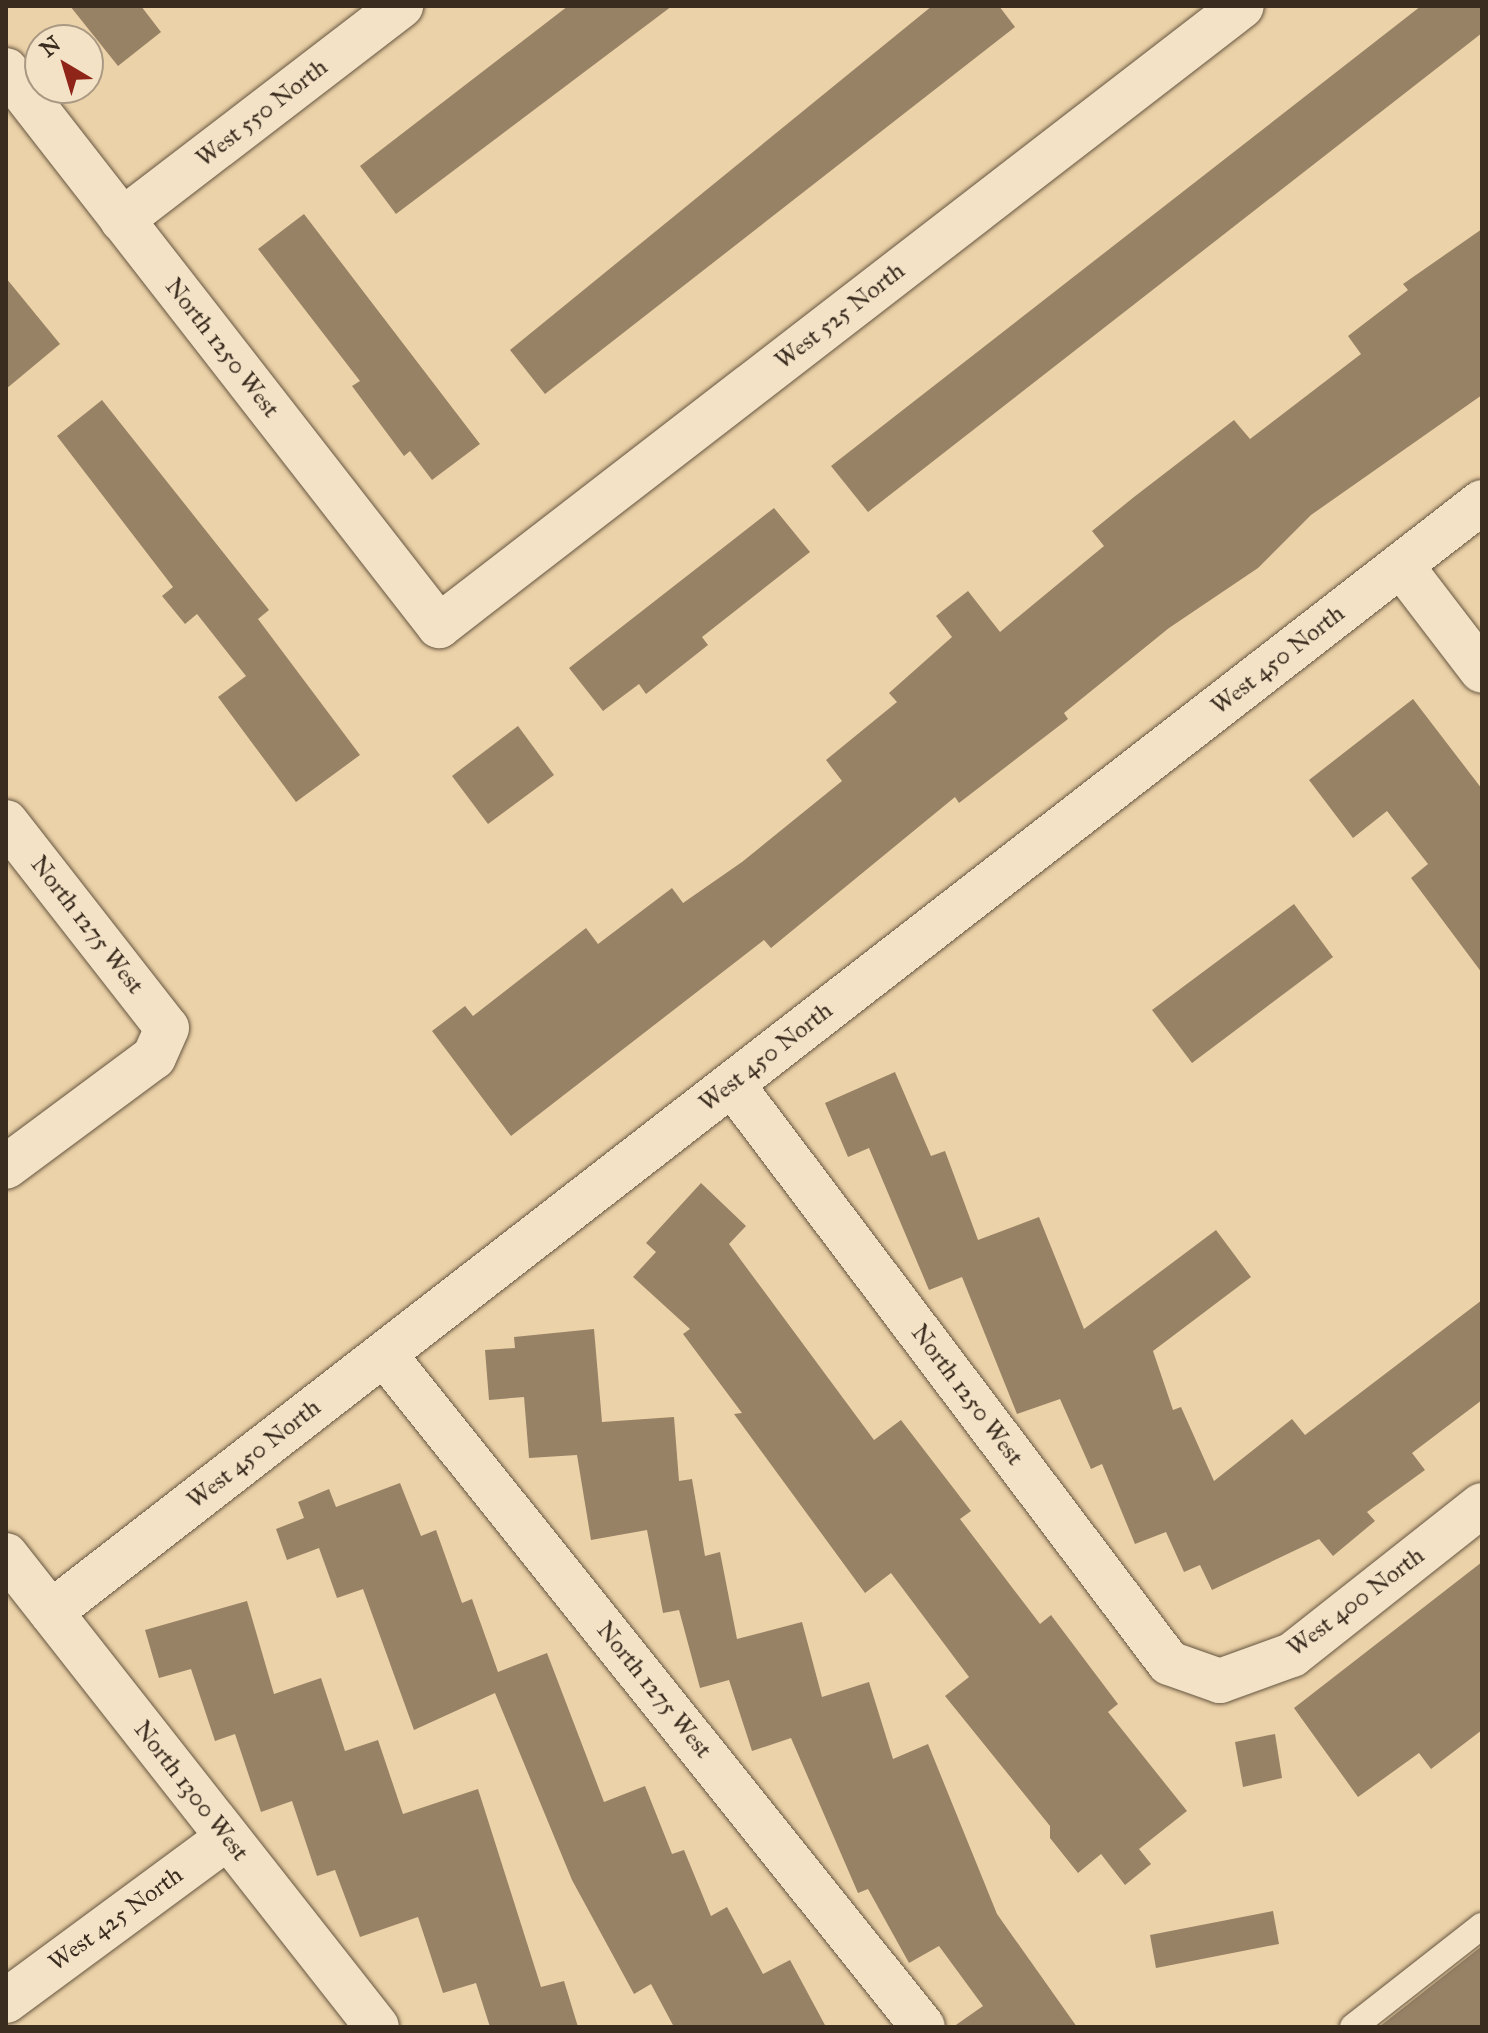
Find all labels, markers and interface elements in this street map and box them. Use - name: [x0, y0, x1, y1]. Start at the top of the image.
- north arrow: [24, 24, 104, 104]
- text: N: [34, 30, 66, 63]
- street label: West 550 North: [191, 53, 333, 173]
- street label: West 525 North: [770, 257, 910, 375]
- street label: North 1250 West: [159, 273, 285, 423]
- street label: West 450 North: [1206, 599, 1350, 721]
- street label: North 1275 West: [24, 850, 150, 1000]
- street label: West 450 North: [694, 996, 838, 1118]
- street label: North 1250 West: [905, 1319, 1029, 1471]
- street label: West 450 North: [182, 1393, 326, 1515]
- street label: West 400 North: [1282, 1541, 1430, 1663]
- street label: North 1275 West: [590, 1616, 718, 1764]
- street label: North 1300 West: [128, 1715, 254, 1867]
- street label: West 425 North: [43, 1861, 189, 1977]

